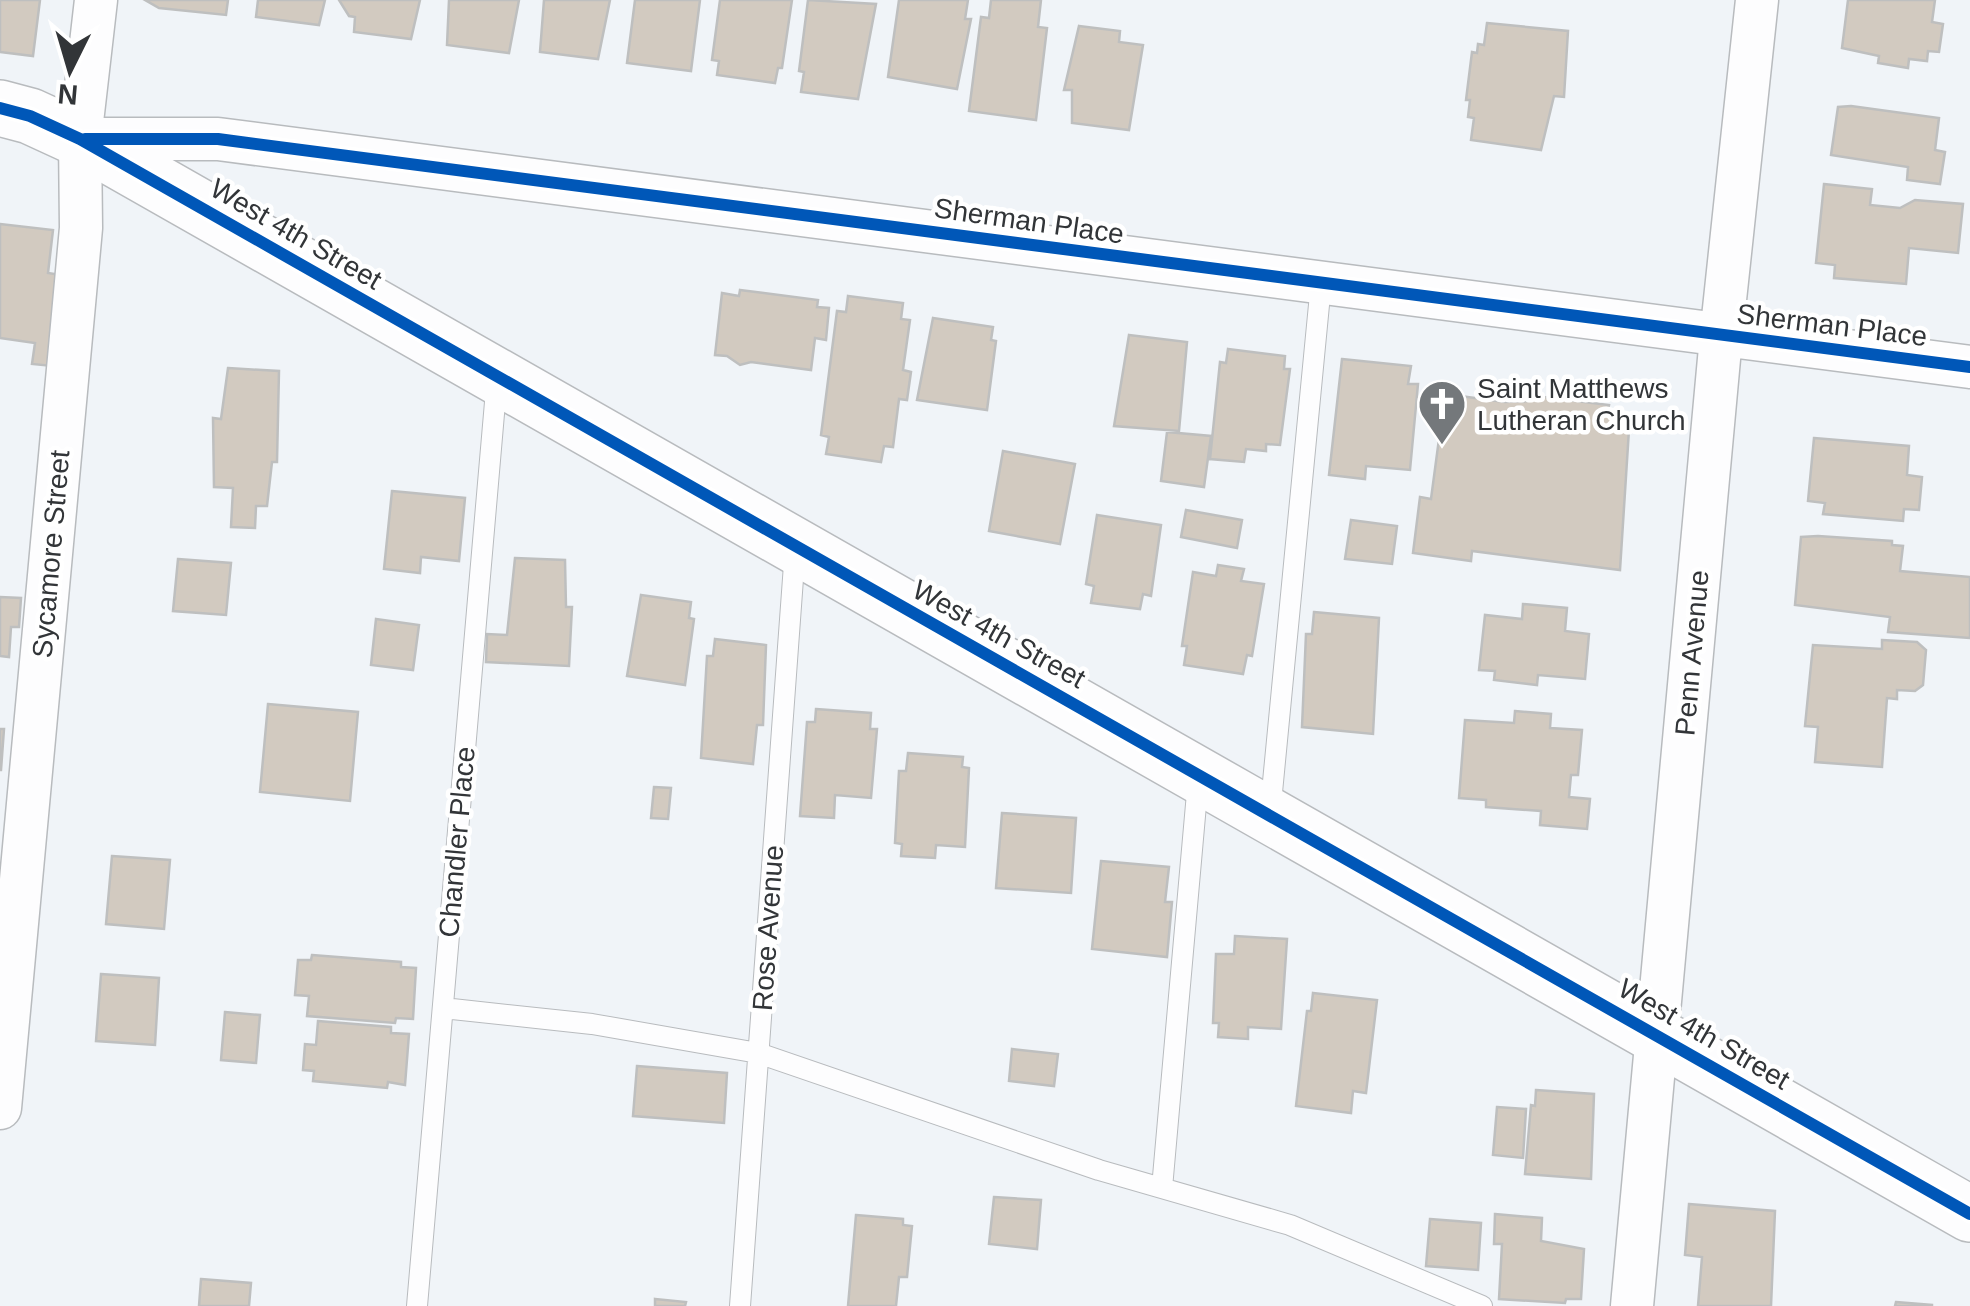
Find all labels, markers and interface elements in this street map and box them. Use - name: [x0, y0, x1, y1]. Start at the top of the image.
- north arrow: [20, 20, 120, 120]
- text: N: [56, 78, 79, 111]
- street label: West 4th Street: [205, 172, 387, 296]
- street label: Sherman Place: [932, 192, 1126, 250]
- street label: Sherman Place: [1735, 298, 1929, 352]
- place label: Saint Matthews Lutheran Church: [1477, 373, 1686, 436]
- church icon: Saint Matthews Lutheran Church: [1416, 378, 1468, 446]
- street label: Sycamore Street: [26, 449, 76, 659]
- street label: Penn Avenue: [1669, 569, 1715, 737]
- street label: West 4th Street: [907, 574, 1091, 694]
- street label: Chandler Place: [433, 745, 481, 939]
- street label: Rose Avenue: [747, 844, 789, 1012]
- street label: West 4th Street: [1613, 972, 1795, 1096]

